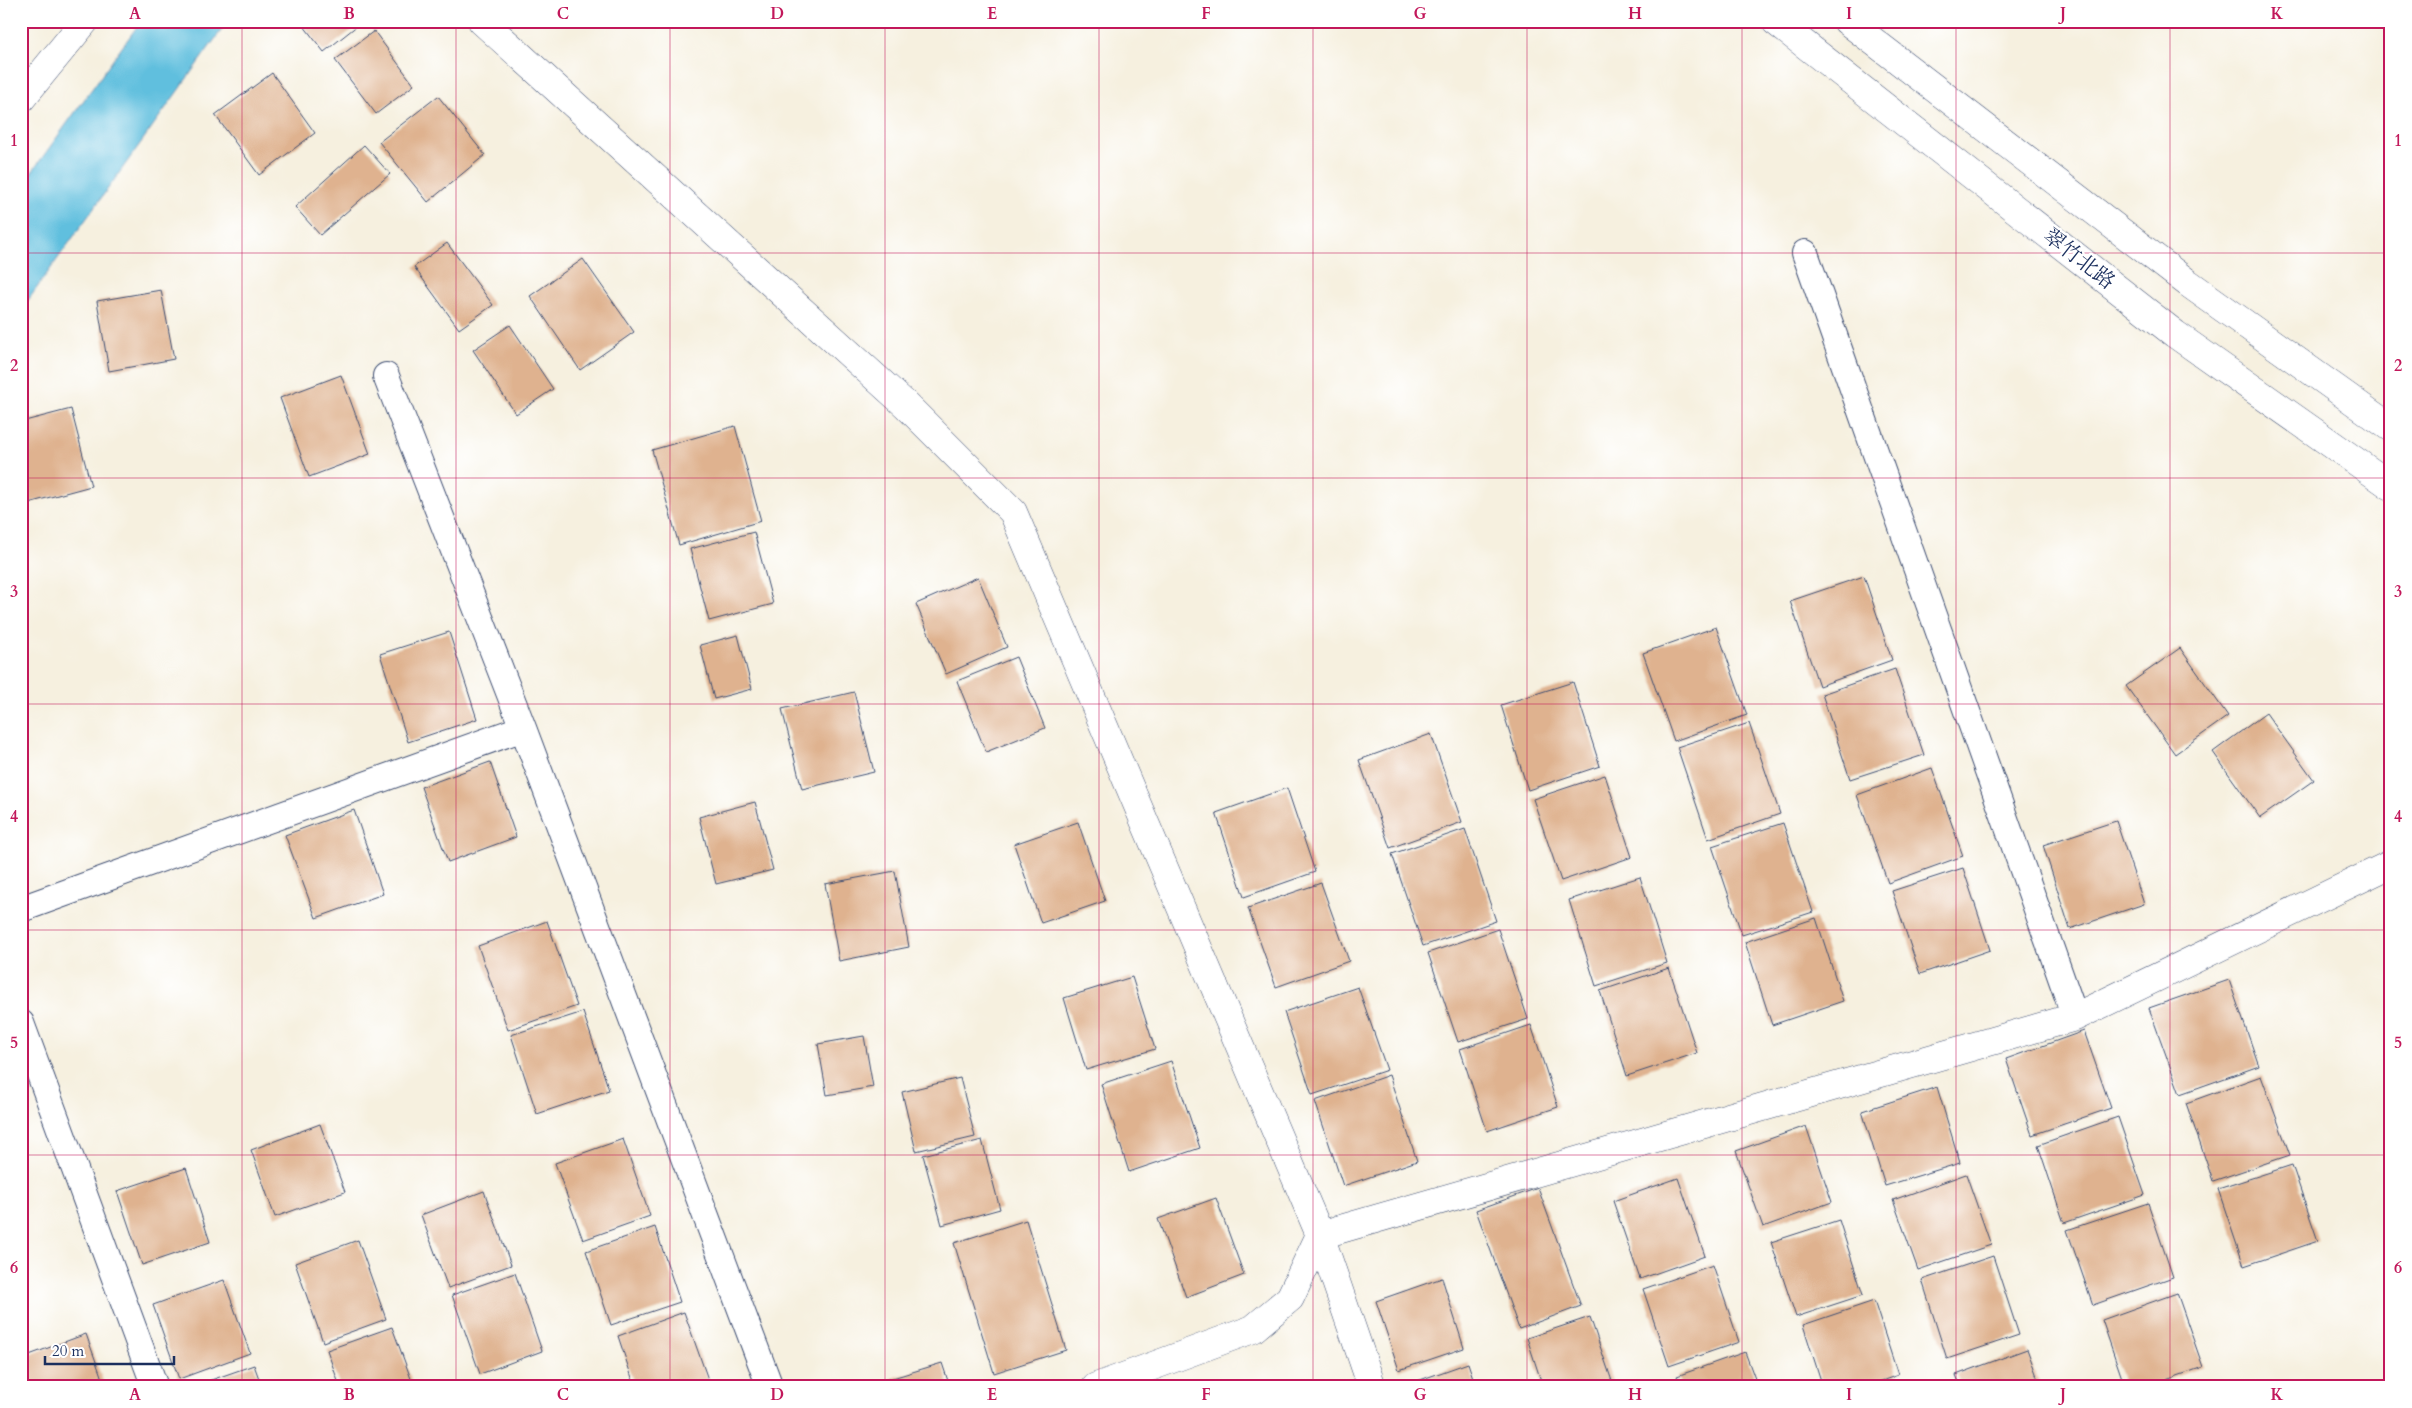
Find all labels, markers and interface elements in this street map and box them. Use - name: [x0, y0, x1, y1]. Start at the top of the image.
- text: A: [129, 3, 141, 25]
- text: B: [343, 3, 355, 25]
- text: C: [557, 3, 569, 25]
- text: D: [770, 3, 784, 25]
- text: E: [987, 3, 997, 25]
- text: F: [1201, 3, 1211, 25]
- text: G: [1413, 3, 1427, 25]
- text: H: [1628, 3, 1642, 25]
- text: I: [1846, 3, 1852, 25]
- text: J: [2058, 3, 2066, 25]
- text: K: [2271, 3, 2284, 25]
- text: 1: [10, 130, 18, 152]
- text: 1: [2394, 130, 2402, 152]
- street label: 翠竹北路: [2037, 222, 2121, 296]
- text: 2: [10, 355, 18, 377]
- text: 2: [2394, 355, 2402, 377]
- text: 3: [10, 581, 18, 603]
- text: 3: [2394, 581, 2402, 603]
- text: 4: [10, 806, 18, 828]
- text: 4: [2394, 806, 2402, 828]
- text: 5: [10, 1032, 18, 1054]
- text: 5: [2394, 1032, 2402, 1054]
- text: 6: [10, 1257, 18, 1279]
- text: 6: [2394, 1257, 2402, 1279]
- scale bar: [45, 1333, 174, 1365]
- text: 20 m: [52, 1341, 84, 1361]
- text: A: [129, 1384, 141, 1406]
- text: B: [343, 1384, 355, 1406]
- text: C: [557, 1384, 569, 1406]
- text: D: [770, 1384, 784, 1406]
- text: E: [987, 1384, 997, 1406]
- text: F: [1201, 1384, 1211, 1406]
- text: G: [1413, 1384, 1427, 1406]
- text: H: [1628, 1384, 1642, 1406]
- text: I: [1846, 1384, 1852, 1406]
- text: J: [2058, 1384, 2066, 1406]
- text: K: [2271, 1384, 2284, 1406]

